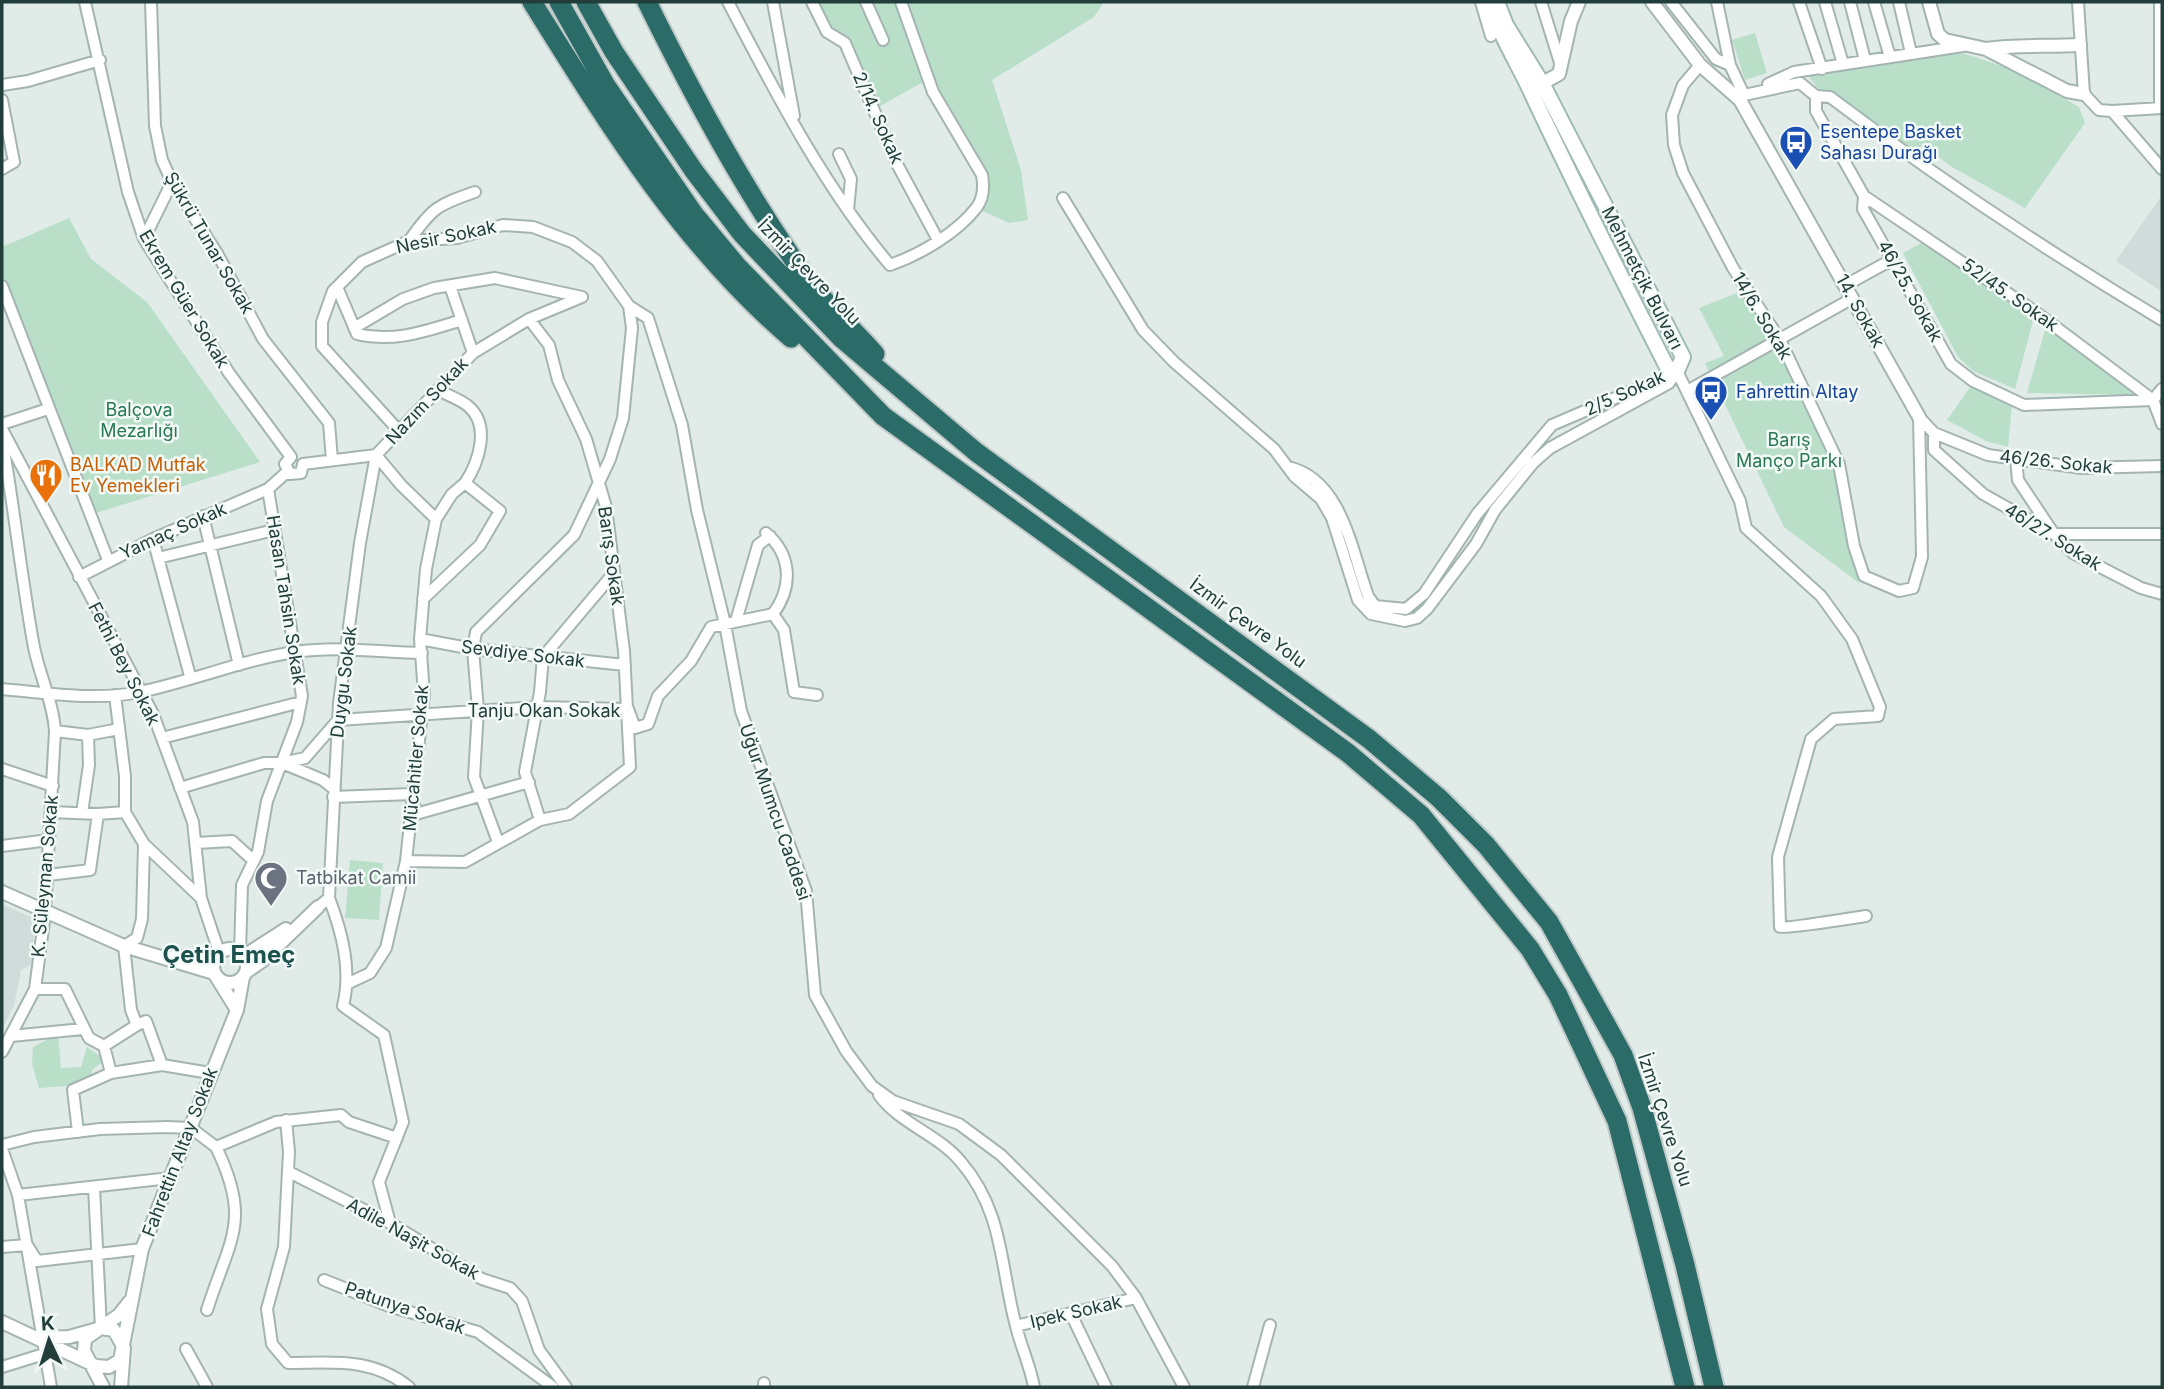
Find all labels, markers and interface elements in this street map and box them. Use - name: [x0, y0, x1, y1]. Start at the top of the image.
- street label: 2/14. Sokak: [849, 69, 908, 167]
- place label: Esentepe Basket Sahası Durağı: [1820, 121, 1962, 163]
- bus stop icon: Esentepe Basket Sahası Durağı: [1777, 123, 1815, 172]
- street label: Şükrü Tunar Sokak: [160, 168, 259, 318]
- street label: Mehmetçik Bulvarı: [1597, 203, 1688, 353]
- street label: İzmir Çevre Yolu: [754, 214, 866, 329]
- street label: Nesir Sokak: [394, 216, 498, 257]
- street label: Ekrem Güer Sokak: [135, 226, 234, 372]
- street label: 46/25. Sokak: [1874, 236, 1947, 345]
- street label: 52/45. Sokak: [1958, 254, 2063, 336]
- street label: 14/6. Sokak: [1728, 268, 1797, 363]
- street label: 14. Sokak: [1832, 270, 1889, 351]
- street label: Nazım Sokak: [381, 353, 472, 448]
- street label: 2/5 Sokak: [1581, 365, 1668, 420]
- bus stop icon: Fahrettin Altay: [1692, 373, 1730, 422]
- place label: Fahrettin Altay: [1736, 381, 1858, 402]
- park label: Balçova Mezarlığı: [100, 399, 178, 441]
- park label: Barış Manço Parkı: [1736, 429, 1842, 471]
- street label: 46/26. Sokak: [1999, 445, 2114, 478]
- place label: BALKAD Mutfak Ev Yemekleri: [70, 454, 206, 496]
- restaurant icon: BALKAD Mutfak Ev Yemekleri: [27, 456, 65, 505]
- street label: Yamaç Sokak: [116, 498, 229, 563]
- street label: 46/27. Sokak: [2001, 498, 2106, 575]
- street label: Barış Sokak: [594, 505, 629, 607]
- street label: Hasan Tahsin Sokak: [263, 514, 310, 686]
- street label: İzmir Çevre Yolu: [1186, 572, 1311, 672]
- street label: Fethi Bey Sokak: [84, 599, 165, 729]
- street label: Duygu Sokak: [326, 625, 361, 739]
- street label: Sevdiye Sokak: [460, 636, 586, 672]
- street label: Mücahitler Sokak: [399, 684, 432, 832]
- street label: Tanju Okan Sokak: [468, 700, 621, 721]
- street label: Uğur Mumcu Caddesi: [735, 721, 816, 903]
- street label: K. Süleyman Sokak: [27, 794, 62, 958]
- mosque icon: Tatbikat Camii: [252, 859, 290, 908]
- place label: Tatbikat Camii: [296, 867, 416, 888]
- district label: Çetin Emeç: [163, 940, 295, 969]
- street label: İzmir Çevre Yolu: [1634, 1050, 1698, 1189]
- street label: Fahrettin Altay Sokak: [138, 1064, 222, 1239]
- street label: Adile Naşit Sokak: [343, 1193, 483, 1284]
- street label: Patunya Sokak: [342, 1277, 468, 1338]
- street label: Ipek Sokak: [1028, 1291, 1124, 1332]
- north arrow: [14, 1305, 84, 1375]
- text: K: [40, 1312, 56, 1335]

